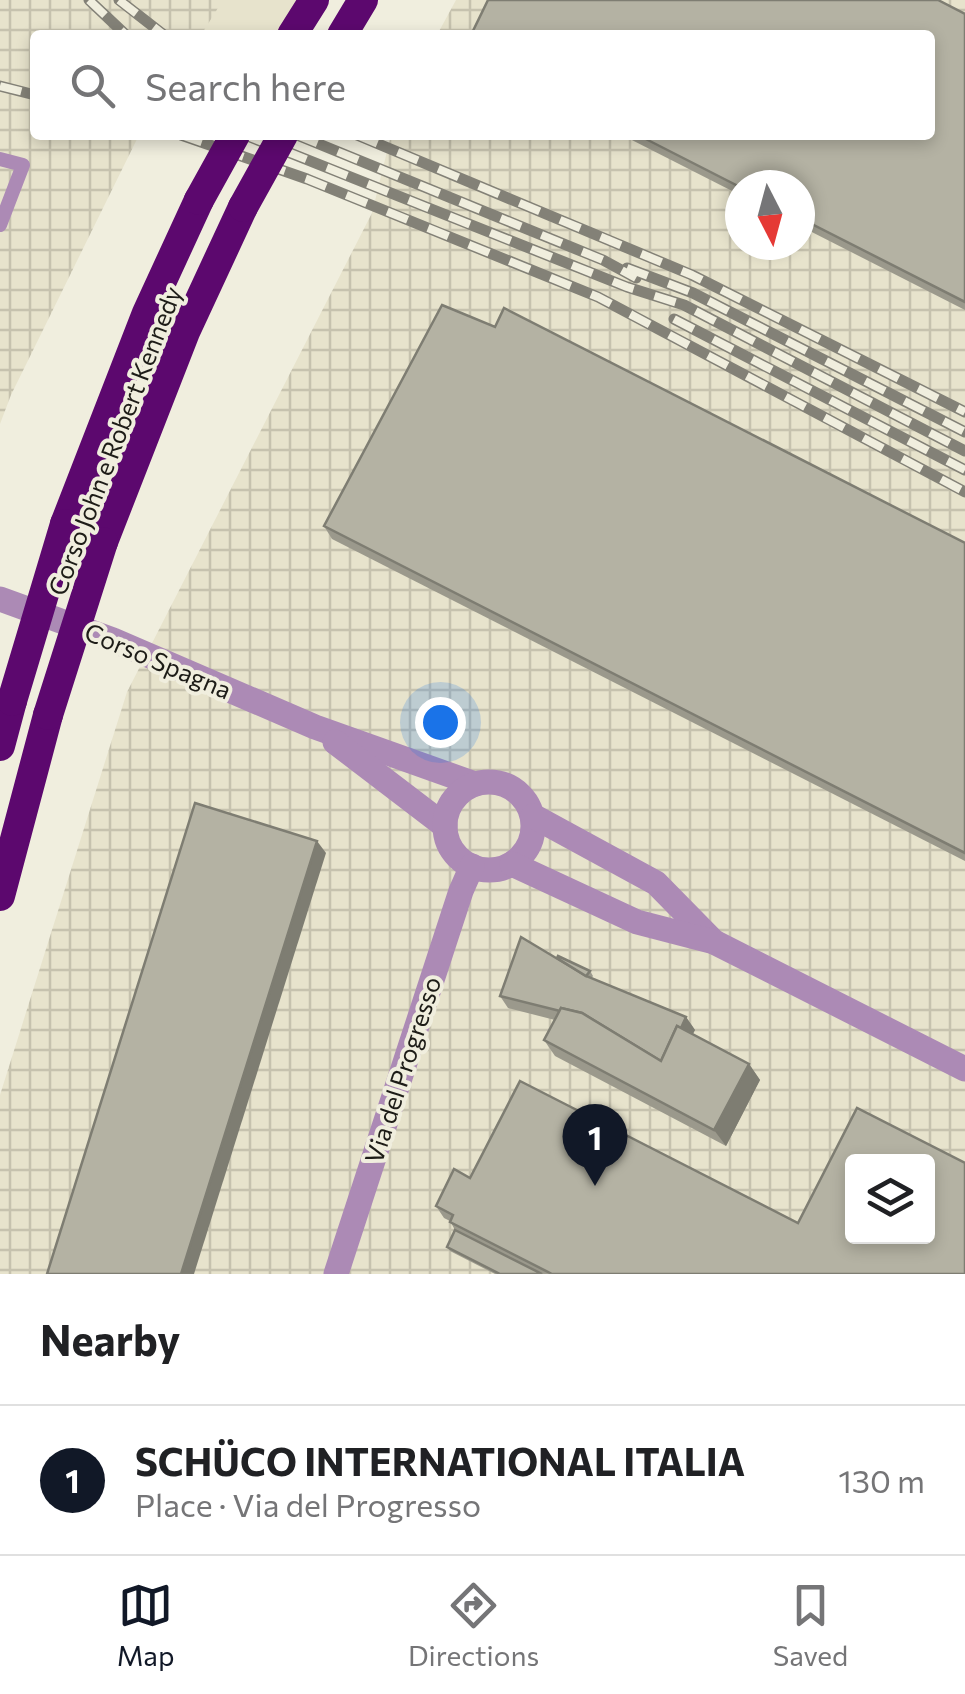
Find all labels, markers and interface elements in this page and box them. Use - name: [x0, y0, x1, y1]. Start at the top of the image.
- search box: [30, 30, 935, 140]
- icon: search: [65, 58, 120, 113]
- text: Search here: [145, 62, 346, 109]
- north arrow: [725, 170, 815, 260]
- street label: Corso John e Robert Kennedy: [41, 282, 187, 599]
- street label: Corso Spagna: [81, 616, 236, 704]
- your location: [415, 697, 466, 748]
- street label: Via del Progresso: [358, 973, 446, 1167]
- pin: 1: [562, 1104, 628, 1186]
- map controls: [845, 1154, 935, 1244]
- button: layers: [845, 1154, 935, 1244]
- text: Nearby: [40, 1313, 180, 1365]
- text: SCHÜCO INTERNATIONAL ITALIA: [135, 1437, 745, 1484]
- text: 1: [65, 1460, 80, 1500]
- text: 130 m: [838, 1460, 925, 1500]
- text: Place · Via del Progresso: [135, 1484, 481, 1524]
- tab: Map: [117, 1578, 174, 1672]
- tab: Directions: [408, 1578, 539, 1672]
- tab: Saved: [773, 1578, 848, 1672]

